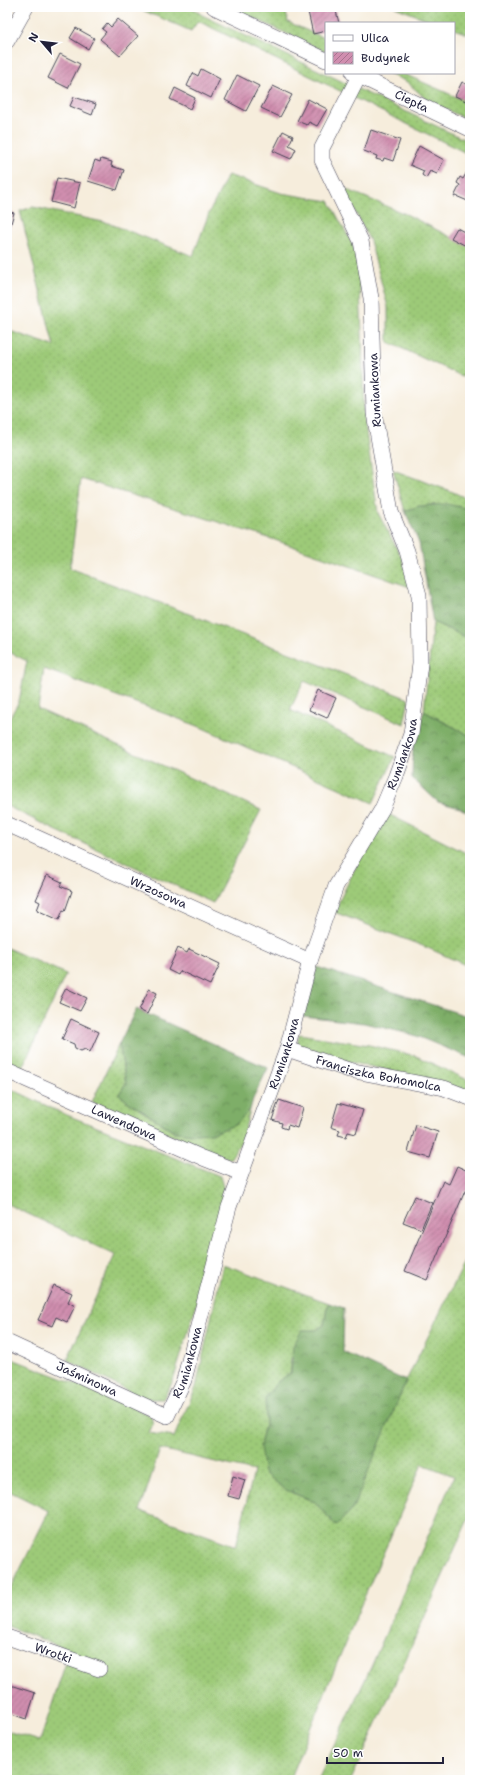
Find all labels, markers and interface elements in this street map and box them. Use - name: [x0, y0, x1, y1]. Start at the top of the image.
- north arrow: [22, 22, 62, 62]
- legend: [325, 22, 455, 74]
- text: N: [25, 30, 42, 45]
- text: Ulica: [361, 30, 390, 46]
- text: Budynek: [361, 50, 410, 66]
- street label: Ciepła: [392, 86, 432, 116]
- street label: Rumiankowa: [365, 352, 385, 428]
- street label: Rumiankowa: [383, 717, 421, 792]
- street label: Wrzosowa: [127, 873, 190, 912]
- street label: Rumiankowa: [265, 1015, 303, 1092]
- street label: Franciszka Bohomolca: [314, 1051, 443, 1095]
- street label: Lawendowa: [89, 1101, 160, 1145]
- street label: Rumiankowa: [169, 1324, 206, 1401]
- street label: Jaśminowa: [54, 1358, 121, 1400]
- street label: Wrotki: [32, 1639, 74, 1667]
- scale bar: [327, 1739, 443, 1765]
- text: 50 m: [333, 1745, 363, 1761]

